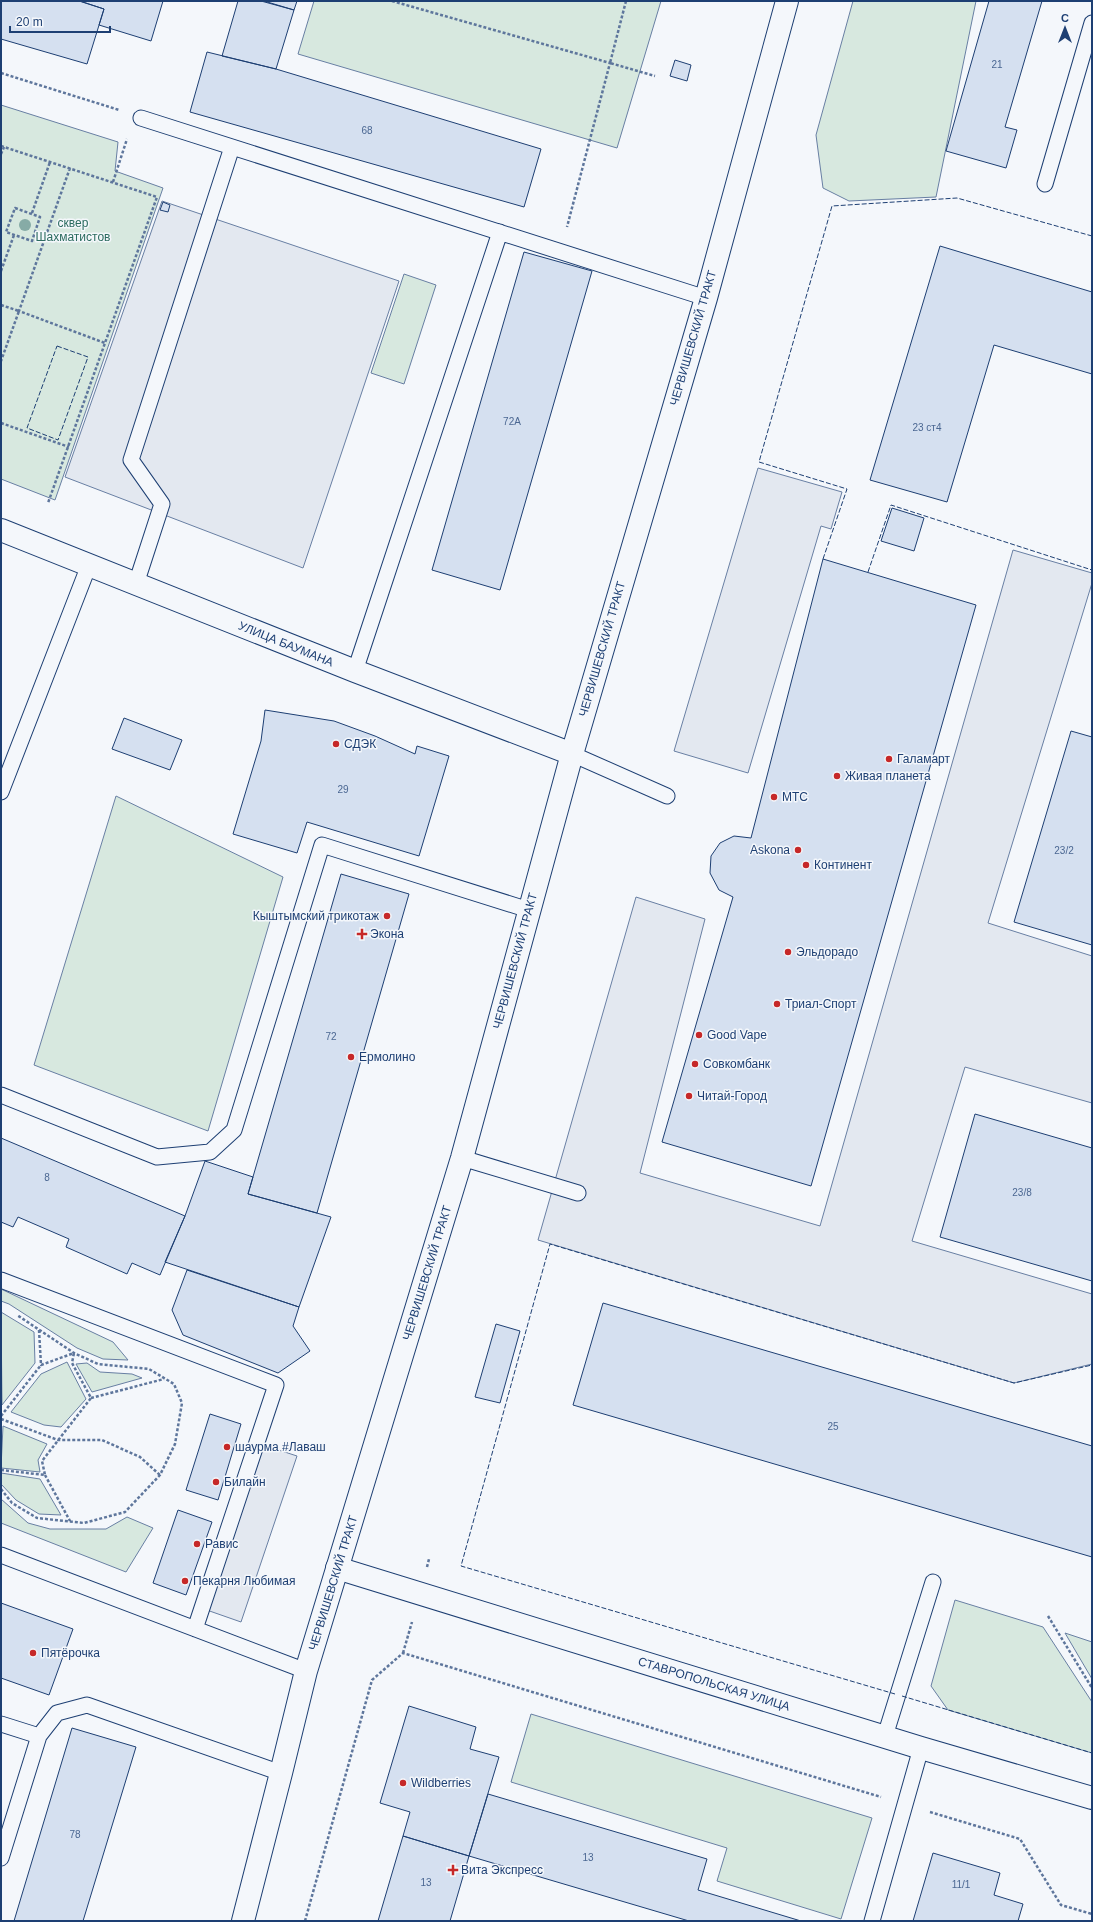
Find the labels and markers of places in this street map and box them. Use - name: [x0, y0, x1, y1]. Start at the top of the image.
- place label: СДЭК: [344, 737, 376, 751]
- marker: СДЭК: [331, 739, 341, 749]
- place label: Галамарт: [897, 752, 951, 766]
- marker: Галамарт: [884, 754, 894, 764]
- place label: Живая планета: [845, 769, 931, 783]
- marker: Живая планета: [832, 771, 842, 781]
- place label: МТС: [782, 790, 808, 804]
- marker: МТС: [769, 792, 779, 802]
- place label: Askona: [750, 843, 790, 857]
- marker: Askona: [793, 845, 803, 855]
- place label: Континент: [814, 858, 872, 872]
- marker: Континент: [801, 860, 811, 870]
- place label: Кыштымский трикотаж: [253, 909, 379, 923]
- marker: Кыштымский трикотаж: [382, 911, 392, 921]
- place label: Экона: [370, 927, 404, 941]
- marker: Экона: [357, 929, 367, 939]
- place label: Эльдорадо: [796, 945, 859, 959]
- marker: Эльдорадо: [783, 947, 793, 957]
- place label: Триал-Спорт: [785, 997, 857, 1011]
- marker: Триал-Спорт: [772, 999, 782, 1009]
- place label: Good Vape: [707, 1028, 767, 1042]
- marker: Good Vape: [694, 1030, 704, 1040]
- place label: Ермолино: [359, 1050, 416, 1064]
- marker: Ермолино: [346, 1052, 356, 1062]
- place label: Совкомбанк: [703, 1057, 771, 1071]
- marker: Совкомбанк: [690, 1059, 700, 1069]
- place label: Читай-Город: [697, 1089, 767, 1103]
- marker: Читай-Город: [684, 1091, 694, 1101]
- place label: шаурма #Лаваш: [235, 1440, 326, 1454]
- marker: шаурма #Лаваш: [222, 1442, 232, 1452]
- place label: Билайн: [224, 1475, 266, 1489]
- marker: Билайн: [211, 1477, 221, 1487]
- place label: Равис: [205, 1537, 238, 1551]
- marker: Равис: [192, 1539, 202, 1549]
- place label: Пекарня Любимая: [193, 1574, 296, 1588]
- marker: Пекарня Любимая: [180, 1576, 190, 1586]
- place label: Пятёрочка: [41, 1646, 100, 1660]
- marker: Пятёрочка: [28, 1648, 38, 1658]
- place label: Wildberries: [411, 1776, 471, 1790]
- marker: Wildberries: [398, 1778, 408, 1788]
- place label: Вита Экспресс: [461, 1863, 543, 1877]
- marker: Вита Экспресс: [448, 1865, 458, 1875]

